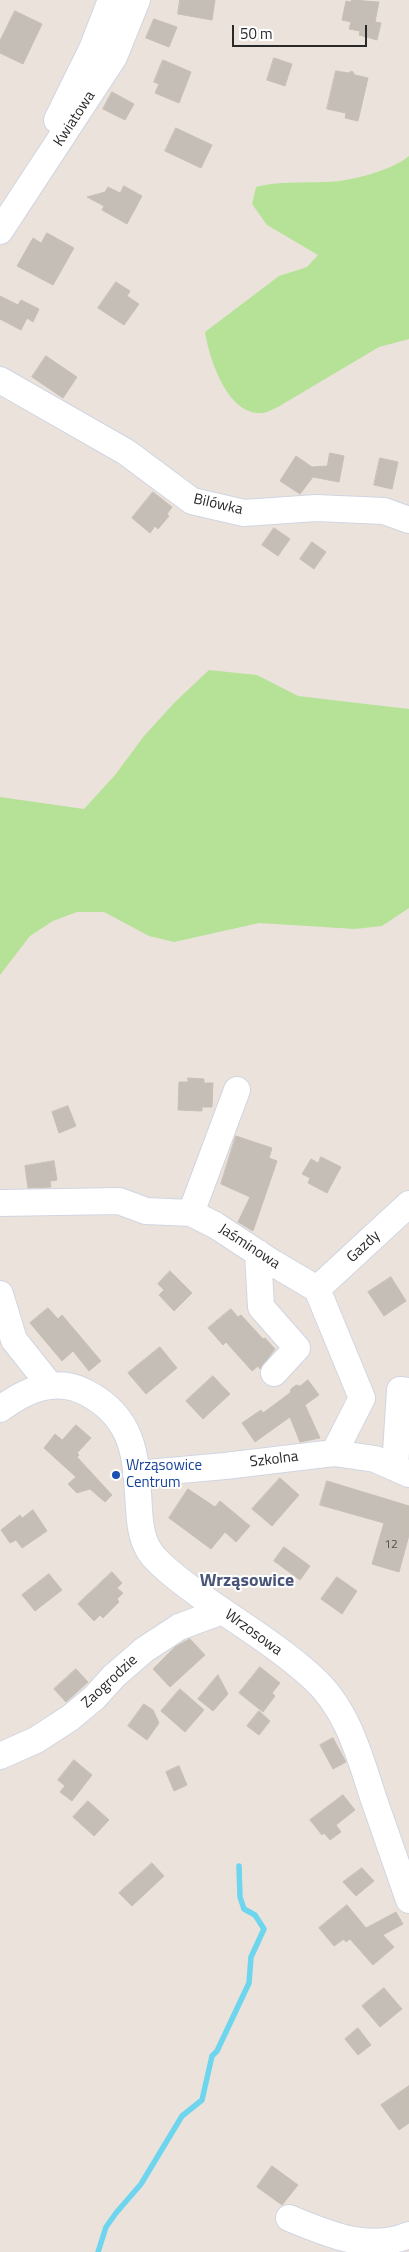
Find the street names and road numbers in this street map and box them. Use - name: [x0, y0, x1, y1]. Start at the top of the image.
- street label: Kwiatowa: [50, 88, 100, 150]
- street label: Bilówka: [192, 491, 244, 519]
- street label: Jaśminowa: [215, 1221, 283, 1273]
- street label: Gazdy: [344, 1227, 384, 1267]
- street label: Szkolna: [249, 1448, 299, 1472]
- street label: Wrzosowa: [221, 1606, 285, 1660]
- street label: Zaogrodzie: [78, 1652, 142, 1712]

